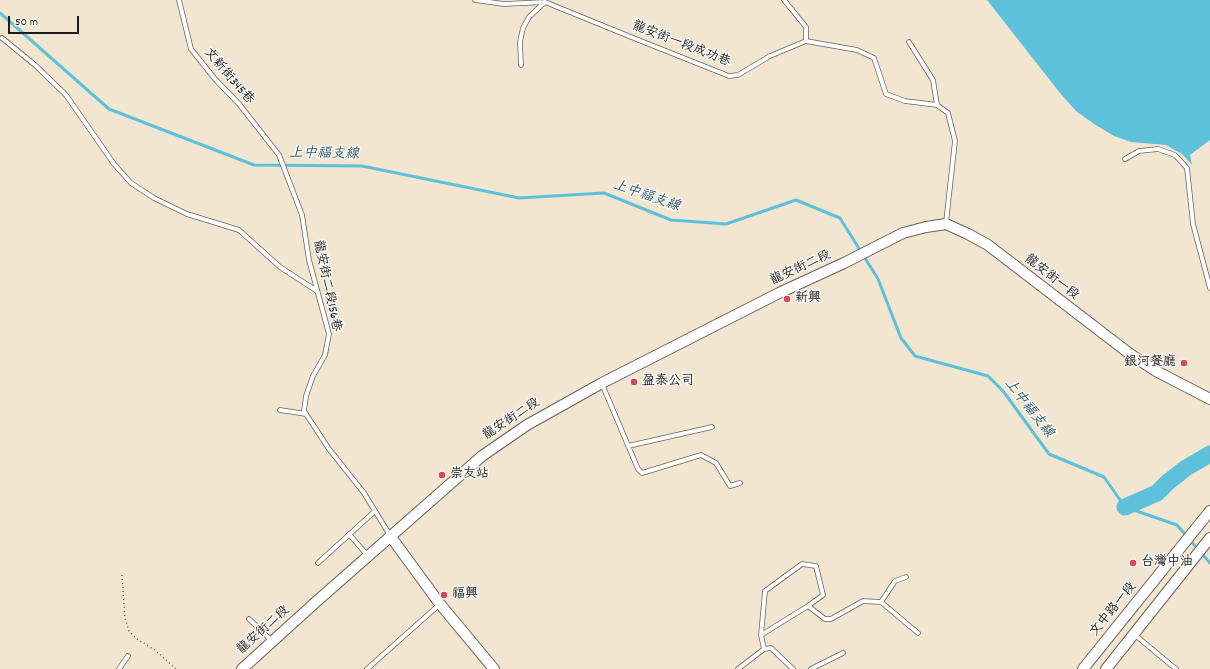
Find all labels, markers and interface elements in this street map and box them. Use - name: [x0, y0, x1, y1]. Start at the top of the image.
- scale bar: [10, 8, 81, 34]
- text: 50 m: [15, 14, 38, 31]
- street label: 龍安街一段成功巷: [630, 19, 732, 71]
- street label: 文新街345巷: [199, 46, 257, 108]
- water label: 上中福支線: [289, 146, 359, 164]
- water label: 上中福支線: [610, 178, 682, 216]
- street label: 龍安街二段156巷: [309, 239, 343, 333]
- street label: 龍安街二段: [768, 248, 834, 290]
- street label: 龍安街一段: [1021, 252, 1081, 304]
- place label: 新興: [795, 291, 821, 307]
- marker: 新興: [782, 294, 792, 304]
- place label: 銀河餐廳: [1124, 355, 1176, 371]
- marker: 銀河餐廳: [1179, 358, 1189, 368]
- place label: 盈泰公司: [642, 374, 694, 390]
- water label: 上中福支線: [1000, 376, 1056, 442]
- marker: 盈泰公司: [629, 377, 639, 387]
- street label: 龍安街二段: [480, 396, 544, 444]
- place label: 崇友站: [450, 467, 489, 483]
- marker: 崇友站: [437, 470, 447, 480]
- place label: 台灣中油: [1141, 555, 1193, 571]
- marker: 台灣中油: [1128, 558, 1138, 568]
- street label: 文中路一段: [1087, 580, 1141, 640]
- place label: 福興: [452, 587, 478, 603]
- marker: 福興: [439, 590, 449, 600]
- street label: 龍安街二段: [235, 603, 293, 659]

